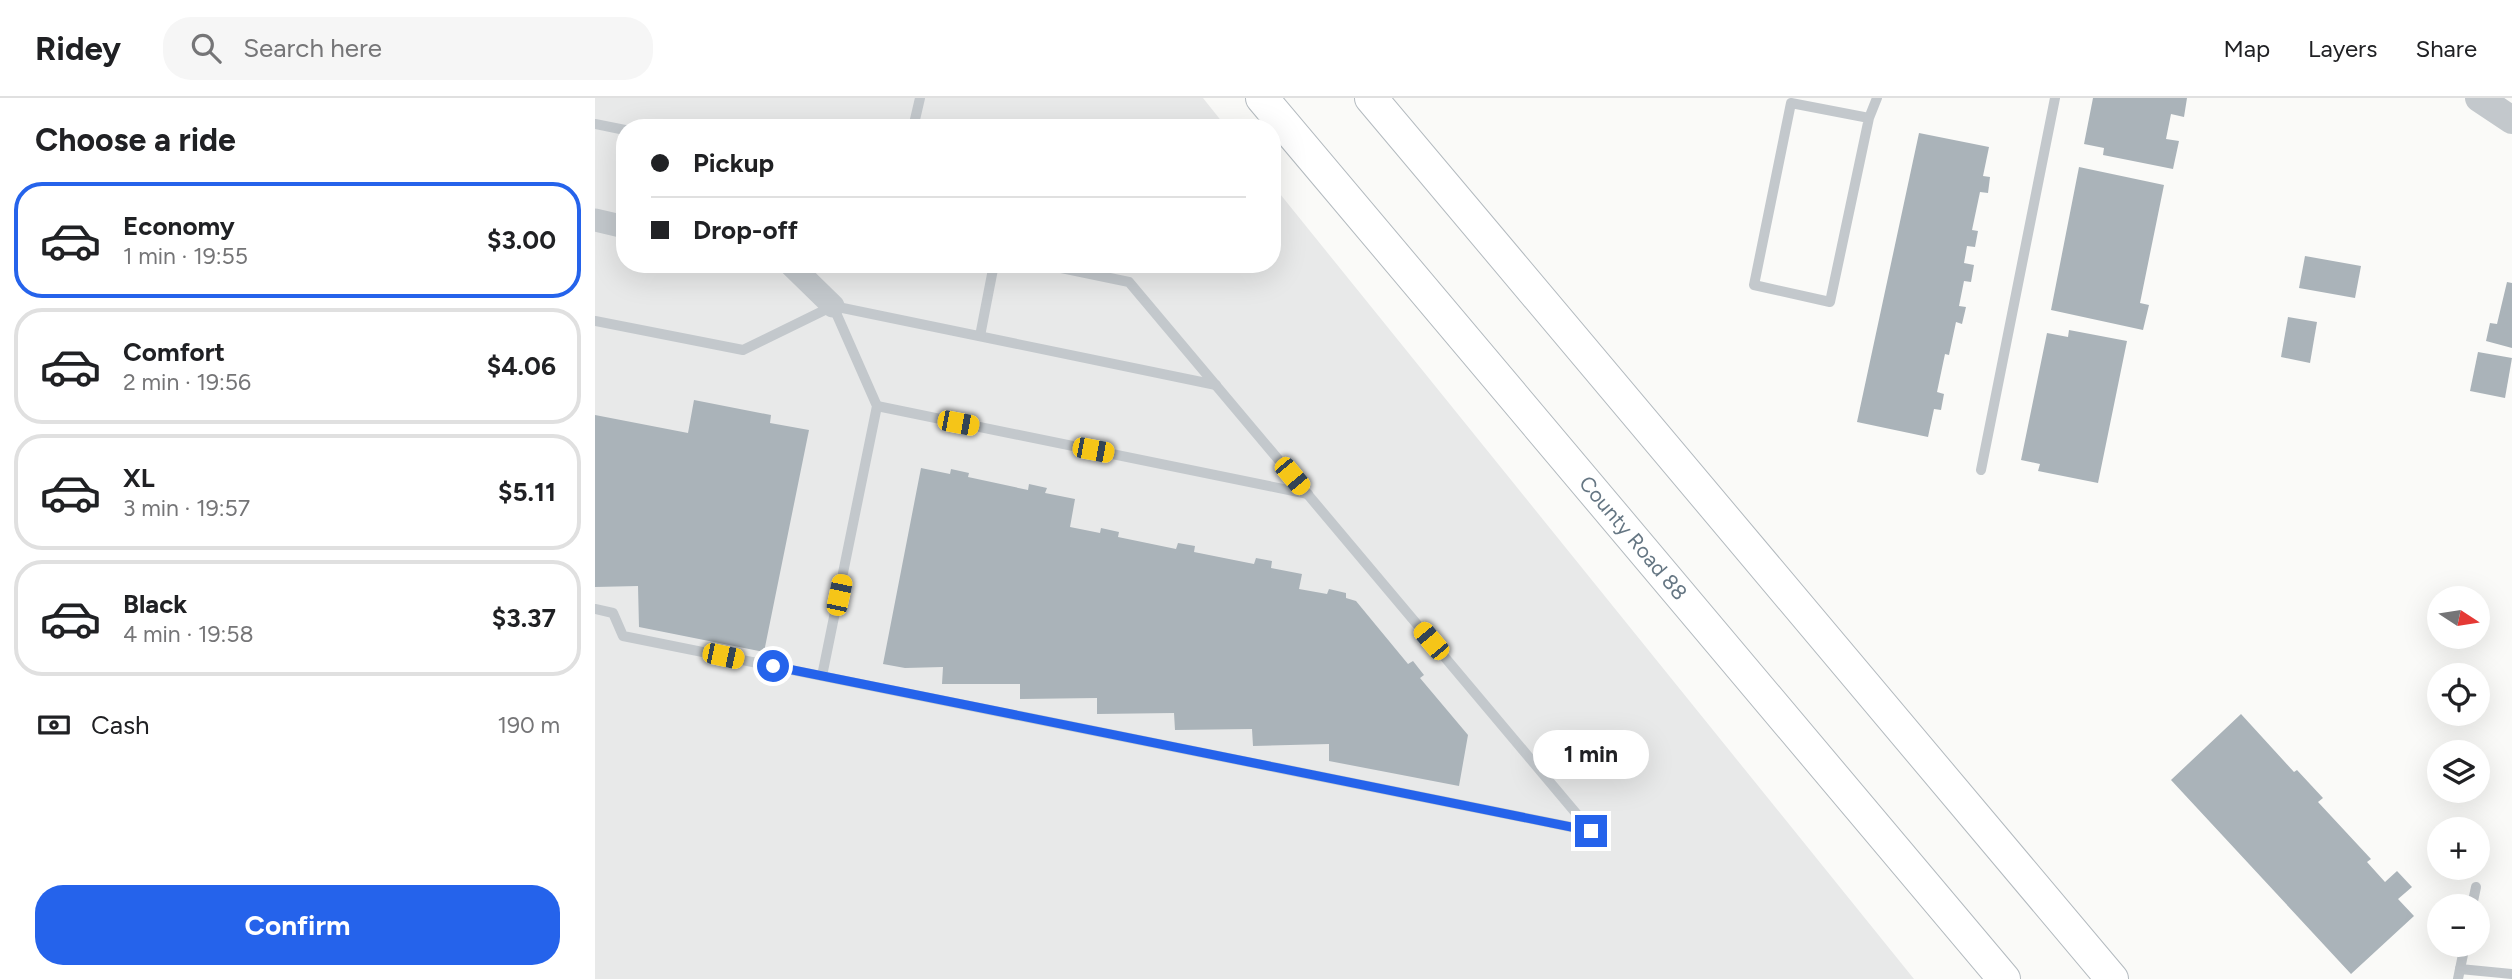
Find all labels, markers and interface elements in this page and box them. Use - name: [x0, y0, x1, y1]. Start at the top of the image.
- search box: [163, 17, 653, 80]
- text: Ridey: [35, 29, 121, 68]
- icon: search: [187, 29, 225, 67]
- text: Search here: [243, 32, 382, 64]
- text: Map: [2223, 34, 2270, 63]
- text: Layers: [2308, 34, 2377, 63]
- text: Share: [2415, 34, 2477, 63]
- text: Choose a ride: [35, 121, 236, 159]
- text: Pickup: [693, 147, 774, 179]
- icon: car: [39, 209, 102, 272]
- text: Economy: [123, 210, 235, 242]
- text: Drop-off: [693, 214, 798, 246]
- text: $3.00: [487, 224, 556, 256]
- text: 1 min · 19:55: [123, 242, 248, 270]
- icon: car: [39, 335, 102, 398]
- text: Comfort: [123, 336, 225, 368]
- text: $4.06: [487, 350, 556, 382]
- text: 2 min · 19:56: [123, 368, 251, 396]
- car: [936, 409, 981, 437]
- car: [1071, 436, 1116, 464]
- car: [1271, 453, 1314, 499]
- icon: car: [39, 461, 102, 524]
- text: XL: [123, 462, 155, 494]
- street label: County Road 88: [1574, 471, 1693, 605]
- text: $5.11: [498, 476, 556, 508]
- text: 3 min · 19:57: [123, 494, 250, 522]
- car: [825, 572, 854, 618]
- north arrow: [2427, 586, 2490, 649]
- map controls: [2427, 586, 2490, 957]
- icon: car: [39, 587, 102, 650]
- text: Black: [123, 588, 187, 620]
- text: $3.37: [492, 602, 556, 634]
- car: [1410, 618, 1453, 664]
- text: 4 min · 19:58: [123, 620, 254, 648]
- car: [701, 641, 746, 671]
- route start: [757, 650, 789, 682]
- button: locate: [2427, 663, 2490, 726]
- icon: cash: [35, 706, 73, 744]
- text: Cash: [91, 709, 150, 741]
- text: 190 m: [497, 711, 560, 739]
- callout: 1 min: [1533, 730, 1649, 778]
- text: 1 min: [1564, 740, 1618, 768]
- button: layers: [2427, 740, 2490, 803]
- route end: [1575, 815, 1607, 847]
- button: +: [2427, 817, 2490, 880]
- button: Confirm: [35, 885, 560, 965]
- button: −: [2427, 894, 2490, 957]

